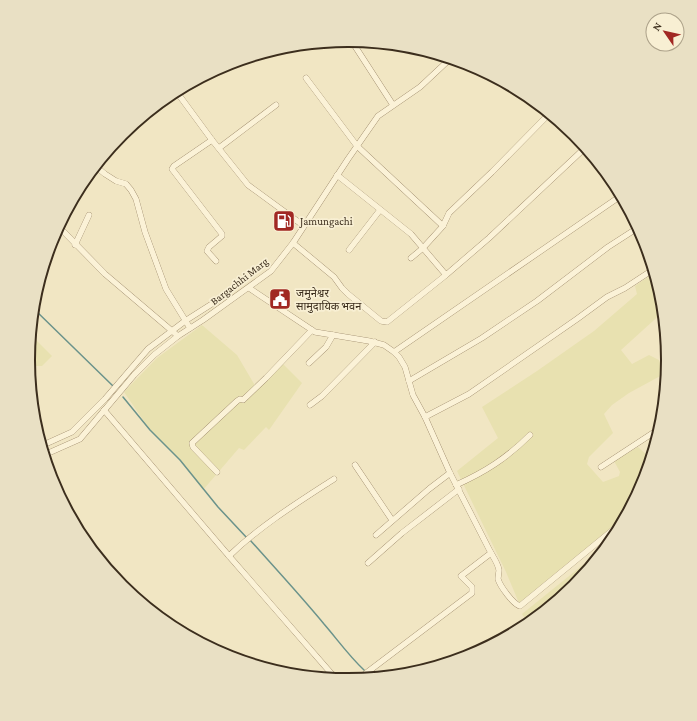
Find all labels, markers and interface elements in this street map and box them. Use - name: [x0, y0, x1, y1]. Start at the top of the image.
- north arrow: [645, 12, 685, 52]
- text: N: [650, 20, 664, 33]
- fuel station icon: Jamungachi: [271, 208, 297, 234]
- place label: Jamungachi: [299, 215, 353, 228]
- street label: Bargachhi Marg: [208, 254, 271, 308]
- public building icon: जमुनेश्वर सामुदायिक भवन: [267, 286, 293, 312]
- place label: जमुनेश्वर सामुदायिक भवन: [296, 287, 362, 313]

